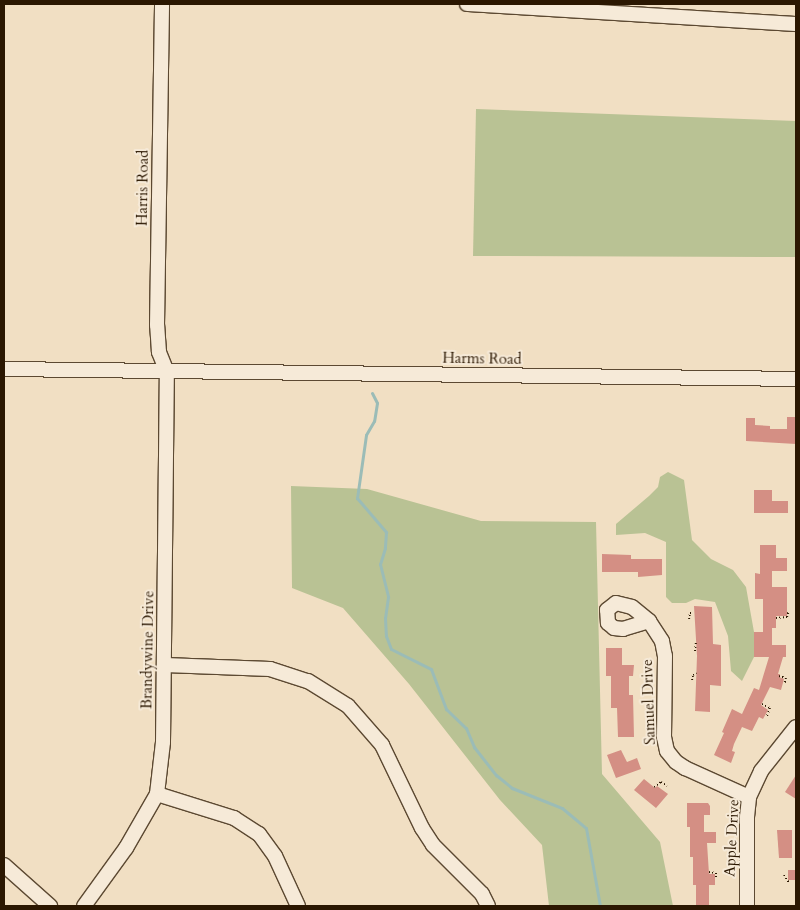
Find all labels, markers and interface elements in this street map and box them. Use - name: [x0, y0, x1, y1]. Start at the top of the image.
- street label: Harris Road: [133, 150, 153, 226]
- street label: Harms Road: [442, 349, 522, 369]
- street label: Brandywine Drive: [138, 591, 158, 709]
- street label: Samuel Drive: [639, 659, 659, 745]
- street label: Apple Drive: [721, 799, 743, 877]

